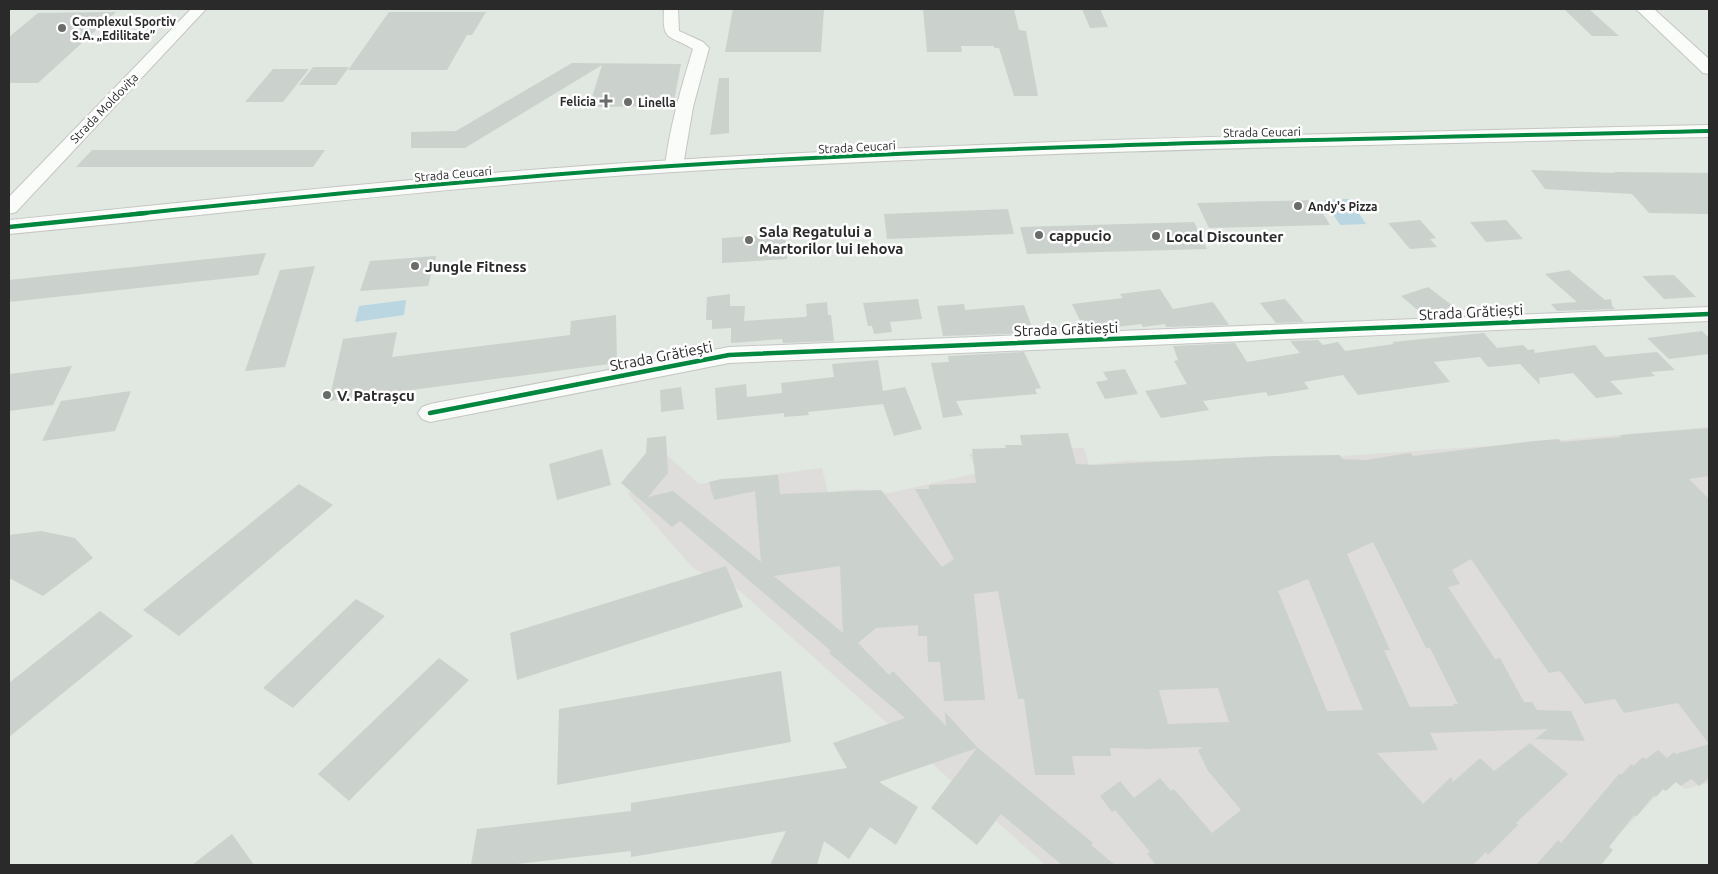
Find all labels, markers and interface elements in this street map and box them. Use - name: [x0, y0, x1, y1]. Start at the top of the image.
- place label: Complexul Sportiv S.A. „Edilitate”: [72, 15, 176, 42]
- marker: Complexul Sportiv S.A. „Edilitate”: [56, 22, 68, 34]
- street label: Strada Moldovița: [67, 70, 141, 146]
- place label: Felicia: [560, 95, 596, 108]
- marker: Felicia: [600, 95, 612, 107]
- marker: Linella: [622, 96, 634, 108]
- place label: Linella: [638, 96, 676, 109]
- street label: Strada Ceucari: [1223, 125, 1301, 139]
- street label: Strada Ceucari: [818, 138, 896, 156]
- street label: Strada Ceucari: [414, 164, 492, 184]
- marker: Andy's Pizza: [1292, 200, 1304, 212]
- place label: Andy's Pizza: [1308, 200, 1378, 213]
- place label: Sala Regatului a Martorilor lui Iehova: [759, 223, 903, 257]
- place label: cappucio: [1049, 227, 1112, 244]
- place label: Local Discounter: [1166, 228, 1284, 245]
- marker: cappucio: [1033, 229, 1045, 241]
- marker: Local Discounter: [1150, 230, 1162, 242]
- marker: Sala Regatului a Martorilor lui Iehova: [743, 234, 755, 246]
- place label: Jungle Fitness: [425, 258, 527, 275]
- marker: Jungle Fitness: [409, 260, 421, 272]
- street label: Strada Grătiești: [1418, 301, 1524, 323]
- street label: Strada Grătiești: [1014, 319, 1118, 339]
- street label: Strada Grătiești: [608, 338, 714, 374]
- place label: V. Patrașcu: [337, 387, 415, 404]
- marker: V. Patrașcu: [321, 389, 333, 401]

